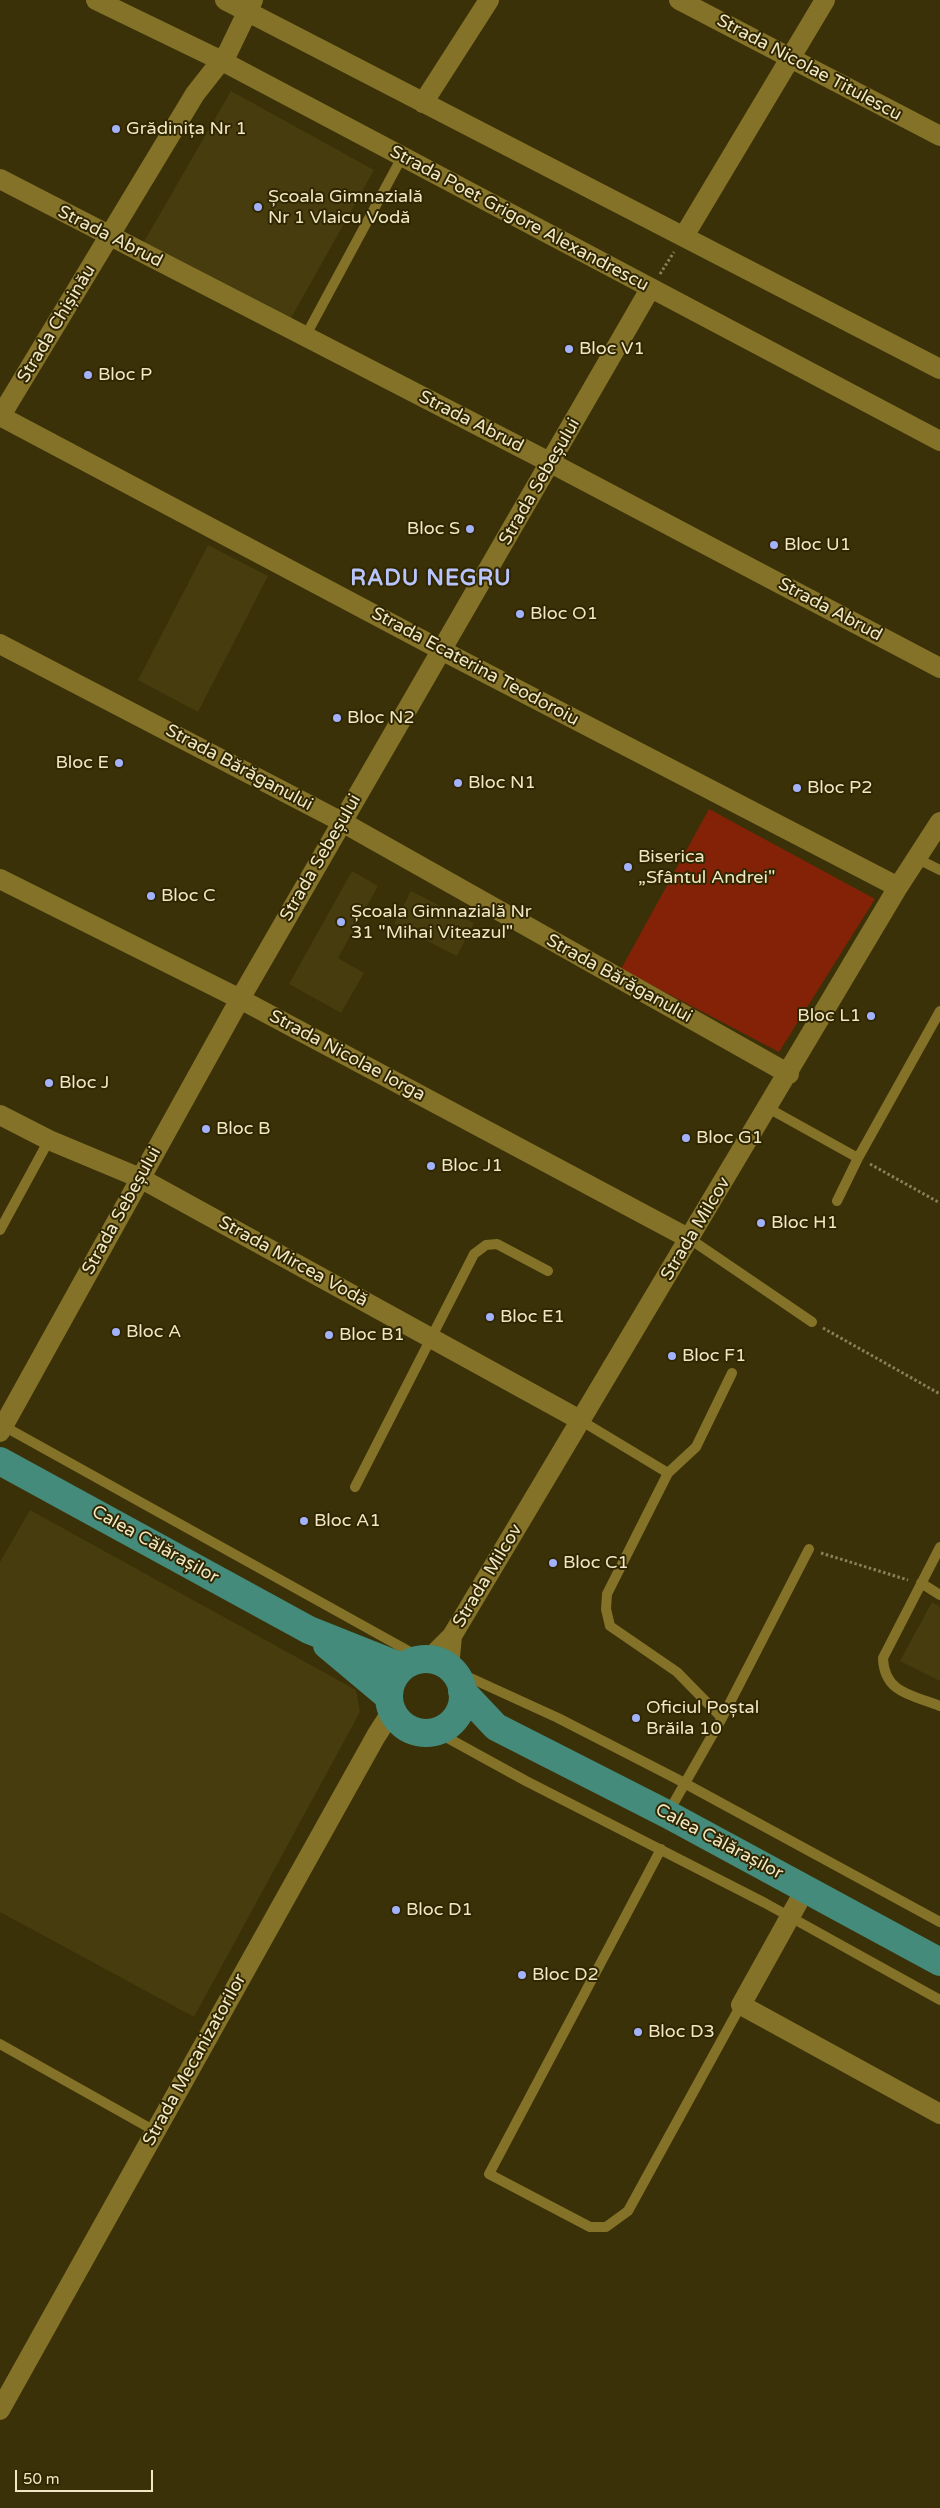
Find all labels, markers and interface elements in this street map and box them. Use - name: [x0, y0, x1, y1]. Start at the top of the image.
- street label: Strada Nicolae Titulescu: [713, 10, 905, 126]
- place label: Grădinița Nr 1: [126, 118, 247, 140]
- marker: Grădinița Nr 1: [110, 123, 122, 135]
- street label: Strada Poet Grigore Alexandrescu: [386, 141, 652, 297]
- place label: Școala Gimnazială Nr 1 Vlaicu Vodă: [268, 186, 423, 228]
- street label: Strada Abrud: [54, 201, 166, 273]
- marker: Școala Gimnazială Nr 1 Vlaicu Vodă: [252, 201, 264, 213]
- street label: Strada Chișinău: [13, 261, 101, 387]
- place label: Bloc V1: [579, 338, 645, 360]
- marker: Bloc V1: [563, 343, 575, 355]
- place label: Bloc P: [98, 364, 152, 386]
- marker: Bloc P: [82, 369, 94, 381]
- street label: Strada Abrud: [415, 386, 527, 458]
- street label: Strada Sebeșului: [495, 415, 585, 549]
- place label: Bloc S: [407, 518, 460, 540]
- marker: Bloc S: [464, 523, 476, 535]
- place label: Bloc U1: [784, 534, 851, 556]
- marker: Bloc U1: [768, 539, 780, 551]
- district label: RADU NEGRU: [349, 566, 513, 592]
- street label: Strada Abrud: [774, 574, 886, 646]
- street label: Strada Ecaterina Teodoroiu: [368, 603, 582, 731]
- place label: Bloc O1: [530, 603, 598, 625]
- marker: Bloc O1: [514, 608, 526, 620]
- place label: Bloc N2: [347, 707, 415, 729]
- marker: Bloc N2: [331, 712, 343, 724]
- street label: Strada Bărăganului: [162, 720, 316, 816]
- place label: Bloc E: [55, 752, 109, 774]
- marker: Bloc E: [113, 757, 125, 769]
- place label: Bloc N1: [468, 772, 536, 794]
- marker: Bloc N1: [452, 777, 464, 789]
- place label: Bloc P2: [807, 777, 872, 799]
- marker: Bloc P2: [791, 782, 803, 794]
- street label: Strada Sebeșului: [276, 791, 366, 925]
- place label: Biserica „Sfântul Andrei": [638, 846, 775, 889]
- marker: Biserica „Sfântul Andrei": [622, 861, 634, 873]
- place label: Bloc C: [161, 885, 216, 907]
- marker: Bloc C: [145, 890, 157, 902]
- place label: Școala Gimnazială Nr 31 "Mihai Viteazul": [351, 901, 532, 944]
- marker: Școala Gimnazială Nr 31 "Mihai Viteazul": [335, 916, 347, 928]
- street label: Strada Bărăganului: [542, 930, 696, 1028]
- place label: Bloc L1: [797, 1005, 861, 1027]
- street label: Strada Nicolae Iorga: [265, 1006, 429, 1106]
- marker: Bloc L1: [865, 1010, 877, 1022]
- place label: Bloc J: [59, 1072, 109, 1094]
- marker: Bloc J: [43, 1077, 55, 1089]
- place label: Bloc B: [216, 1118, 271, 1140]
- marker: Bloc B: [200, 1123, 212, 1135]
- place label: Bloc G1: [696, 1127, 763, 1149]
- marker: Bloc G1: [680, 1132, 692, 1144]
- street label: Strada Sebeșului: [78, 1143, 166, 1279]
- place label: Bloc J1: [441, 1155, 503, 1177]
- marker: Bloc J1: [425, 1160, 437, 1172]
- street label: Strada Milcov: [657, 1173, 735, 1285]
- street label: Strada Mircea Vodă: [215, 1212, 371, 1312]
- place label: Bloc H1: [771, 1212, 838, 1234]
- marker: Bloc H1: [755, 1217, 767, 1229]
- place label: Bloc E1: [500, 1306, 565, 1328]
- marker: Bloc E1: [484, 1311, 496, 1323]
- place label: Bloc A: [126, 1321, 181, 1343]
- place label: Bloc B1: [339, 1324, 405, 1346]
- marker: Bloc A: [110, 1326, 122, 1338]
- marker: Bloc B1: [323, 1329, 335, 1341]
- place label: Bloc F1: [682, 1345, 746, 1367]
- marker: Bloc F1: [666, 1350, 678, 1362]
- street label: Calea Călărașilor: [88, 1501, 222, 1589]
- place label: Bloc A1: [314, 1510, 381, 1532]
- marker: Bloc A1: [298, 1515, 310, 1527]
- street label: Strada Milcov: [449, 1520, 527, 1632]
- place label: Bloc C1: [563, 1552, 629, 1574]
- marker: Bloc C1: [547, 1557, 559, 1569]
- place label: Oficiul Poștal Brăila 10: [646, 1697, 759, 1740]
- marker: Oficiul Poștal Brăila 10: [630, 1712, 642, 1724]
- street label: Calea Călărașilor: [651, 1799, 787, 1885]
- place label: Bloc D1: [406, 1899, 473, 1921]
- marker: Bloc D1: [390, 1904, 402, 1916]
- place label: Bloc D2: [532, 1964, 599, 1986]
- marker: Bloc D2: [516, 1969, 528, 1981]
- street label: Strada Mecanizatorilor: [139, 1970, 251, 2150]
- place label: Bloc D3: [648, 2021, 715, 2043]
- marker: Bloc D3: [632, 2026, 644, 2038]
- scale bar: [18, 2460, 155, 2492]
- text: 50 m: [23, 2470, 60, 2488]

